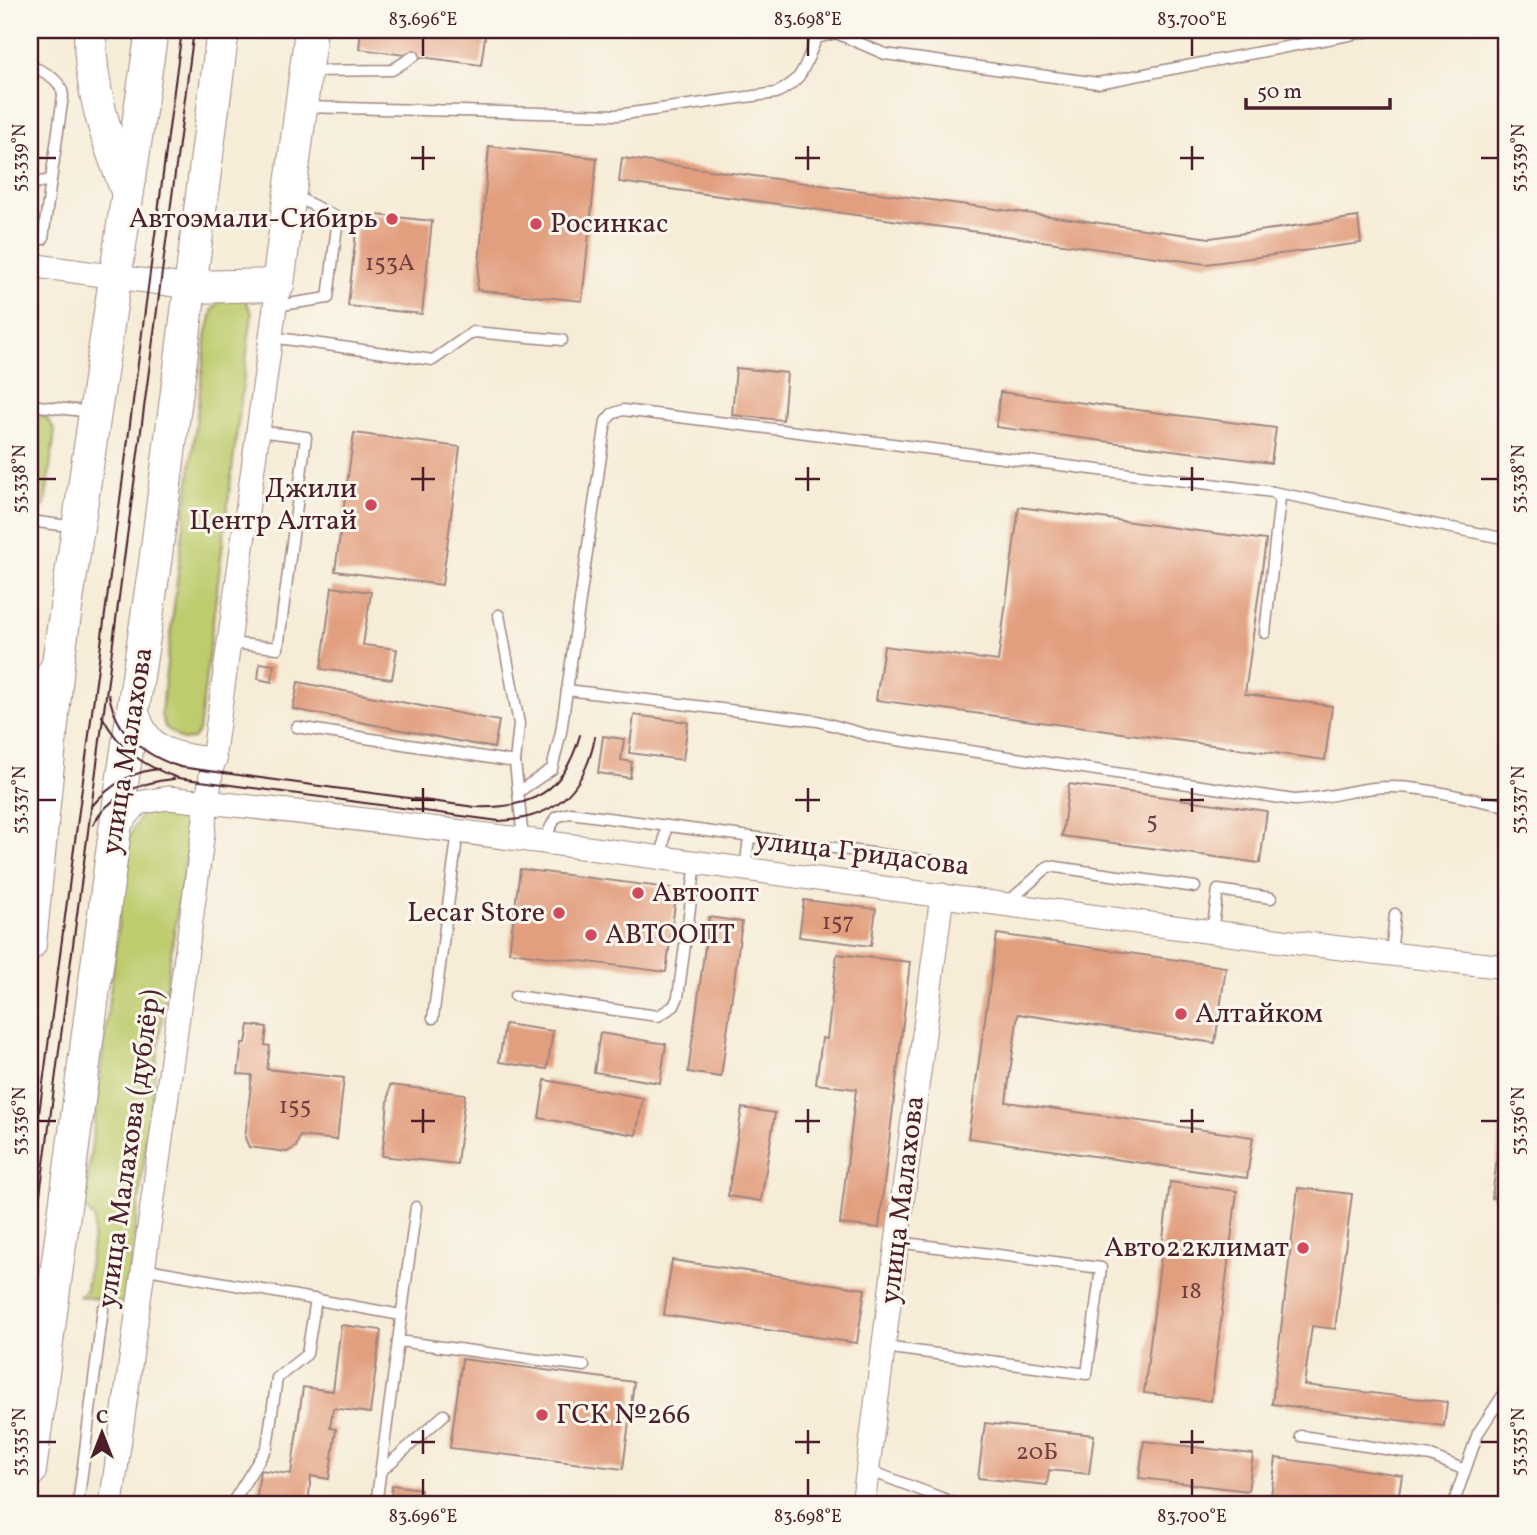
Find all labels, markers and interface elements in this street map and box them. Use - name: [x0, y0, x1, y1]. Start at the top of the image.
- text: 83.696°E: [389, 8, 457, 33]
- text: 83.698°E: [774, 8, 842, 33]
- text: 83.700°E: [1157, 8, 1227, 33]
- scale bar: [1246, 66, 1390, 110]
- text: 50 m: [1257, 78, 1302, 107]
- text: 53.339°N: [8, 124, 33, 192]
- text: 53.339°N: [1507, 124, 1532, 192]
- place label: Автоэмали-Сибирь: [129, 200, 378, 239]
- place label: Росинкас: [550, 205, 669, 244]
- marker: Автоэмали-Сибирь: [384, 211, 400, 227]
- marker: Росинкас: [528, 216, 544, 232]
- house number: 153А: [365, 247, 415, 281]
- text: 53.338°N: [8, 445, 33, 514]
- text: 53.338°N: [1507, 445, 1532, 514]
- place label: Джили Центр Алтай: [189, 470, 357, 541]
- marker: Джили Центр Алтай: [363, 497, 379, 513]
- street label: улица Малахова: [92, 644, 164, 858]
- text: 53.337°N: [8, 766, 33, 834]
- text: 53.337°N: [1507, 766, 1532, 834]
- house number: 5: [1146, 805, 1158, 839]
- street label: улица Гридасова: [752, 821, 972, 887]
- place label: Автоопт: [652, 874, 759, 913]
- marker: Автоопт: [630, 885, 646, 901]
- place label: Lecar Store: [407, 894, 545, 933]
- marker: Lecar Store: [551, 905, 567, 921]
- house number: 157: [822, 906, 854, 940]
- place label: АВТООПТ: [605, 916, 735, 955]
- marker: АВТООПТ: [583, 927, 599, 943]
- street label: улица Малахова (дублёр): [88, 987, 172, 1311]
- place label: Алтайком: [1195, 995, 1323, 1034]
- marker: Алтайком: [1173, 1006, 1189, 1022]
- text: 53.336°N: [8, 1087, 33, 1155]
- text: 53.336°N: [1507, 1087, 1532, 1155]
- house number: 155: [279, 1090, 311, 1124]
- street label: улица Малахова: [871, 1094, 935, 1306]
- place label: Авто22климат: [1104, 1229, 1289, 1268]
- marker: Авто22климат: [1295, 1240, 1311, 1256]
- house number: 18: [1180, 1275, 1202, 1309]
- place label: ГСК №266: [556, 1396, 690, 1435]
- north arrow: [66, 1398, 136, 1468]
- text: С: [96, 1405, 108, 1431]
- marker: ГСК №266: [534, 1407, 550, 1423]
- text: 53.335°N: [8, 1408, 33, 1476]
- text: 53.335°N: [1507, 1408, 1532, 1476]
- house number: 20Б: [1016, 1436, 1058, 1470]
- text: 83.696°E: [389, 1505, 457, 1530]
- text: 83.698°E: [774, 1505, 842, 1530]
- text: 83.700°E: [1157, 1505, 1227, 1530]

